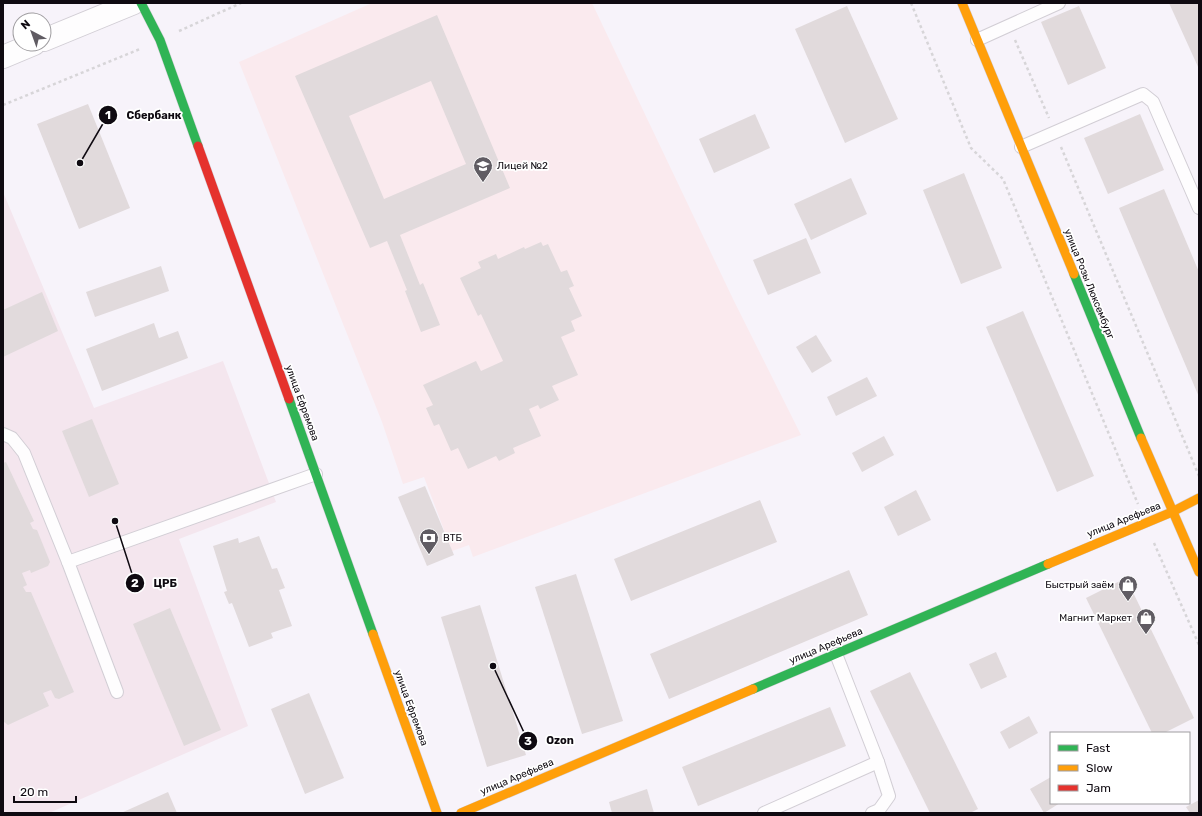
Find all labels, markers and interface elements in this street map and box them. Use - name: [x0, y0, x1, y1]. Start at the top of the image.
- north arrow: [12, 12, 52, 52]
- text: N: [19, 17, 33, 32]
- callout: Сбербанк: [98, 104, 189, 127]
- text: 1: [105, 108, 111, 122]
- text: Сбербанк: [127, 109, 182, 122]
- school or university icon: Лицей №2: [472, 155, 494, 183]
- place label: Лицей №2: [497, 160, 548, 172]
- street label: улица Розы Люксембург: [1061, 227, 1117, 341]
- street label: улица Ефремова: [283, 363, 321, 443]
- street label: улица Арефьева: [1085, 500, 1163, 540]
- bank icon: ВТБ: [418, 527, 440, 555]
- place label: ВТБ: [443, 532, 462, 544]
- callout: ЦРБ: [125, 572, 185, 595]
- shop icon: Быстрый заём: [1117, 574, 1139, 602]
- text: 2: [131, 576, 139, 590]
- text: ЦРБ: [153, 577, 177, 590]
- place label: Быстрый заём: [1045, 579, 1114, 591]
- shop icon: Магнит Маркет: [1135, 607, 1157, 635]
- place label: Магнит Маркет: [1059, 612, 1132, 624]
- street label: улица Арефьева: [788, 625, 864, 667]
- street label: улица Ефремова: [392, 668, 430, 748]
- callout: Ozon: [518, 729, 582, 752]
- legend: [1050, 732, 1190, 804]
- text: 3: [524, 734, 532, 748]
- text: Ozon: [546, 734, 574, 747]
- text: Fast: [1086, 741, 1110, 755]
- street label: улица Арефьева: [479, 756, 555, 798]
- text: Slow: [1086, 761, 1113, 775]
- scale bar: [14, 778, 76, 804]
- text: Jam: [1086, 781, 1111, 795]
- text: 20 m: [20, 785, 48, 799]

